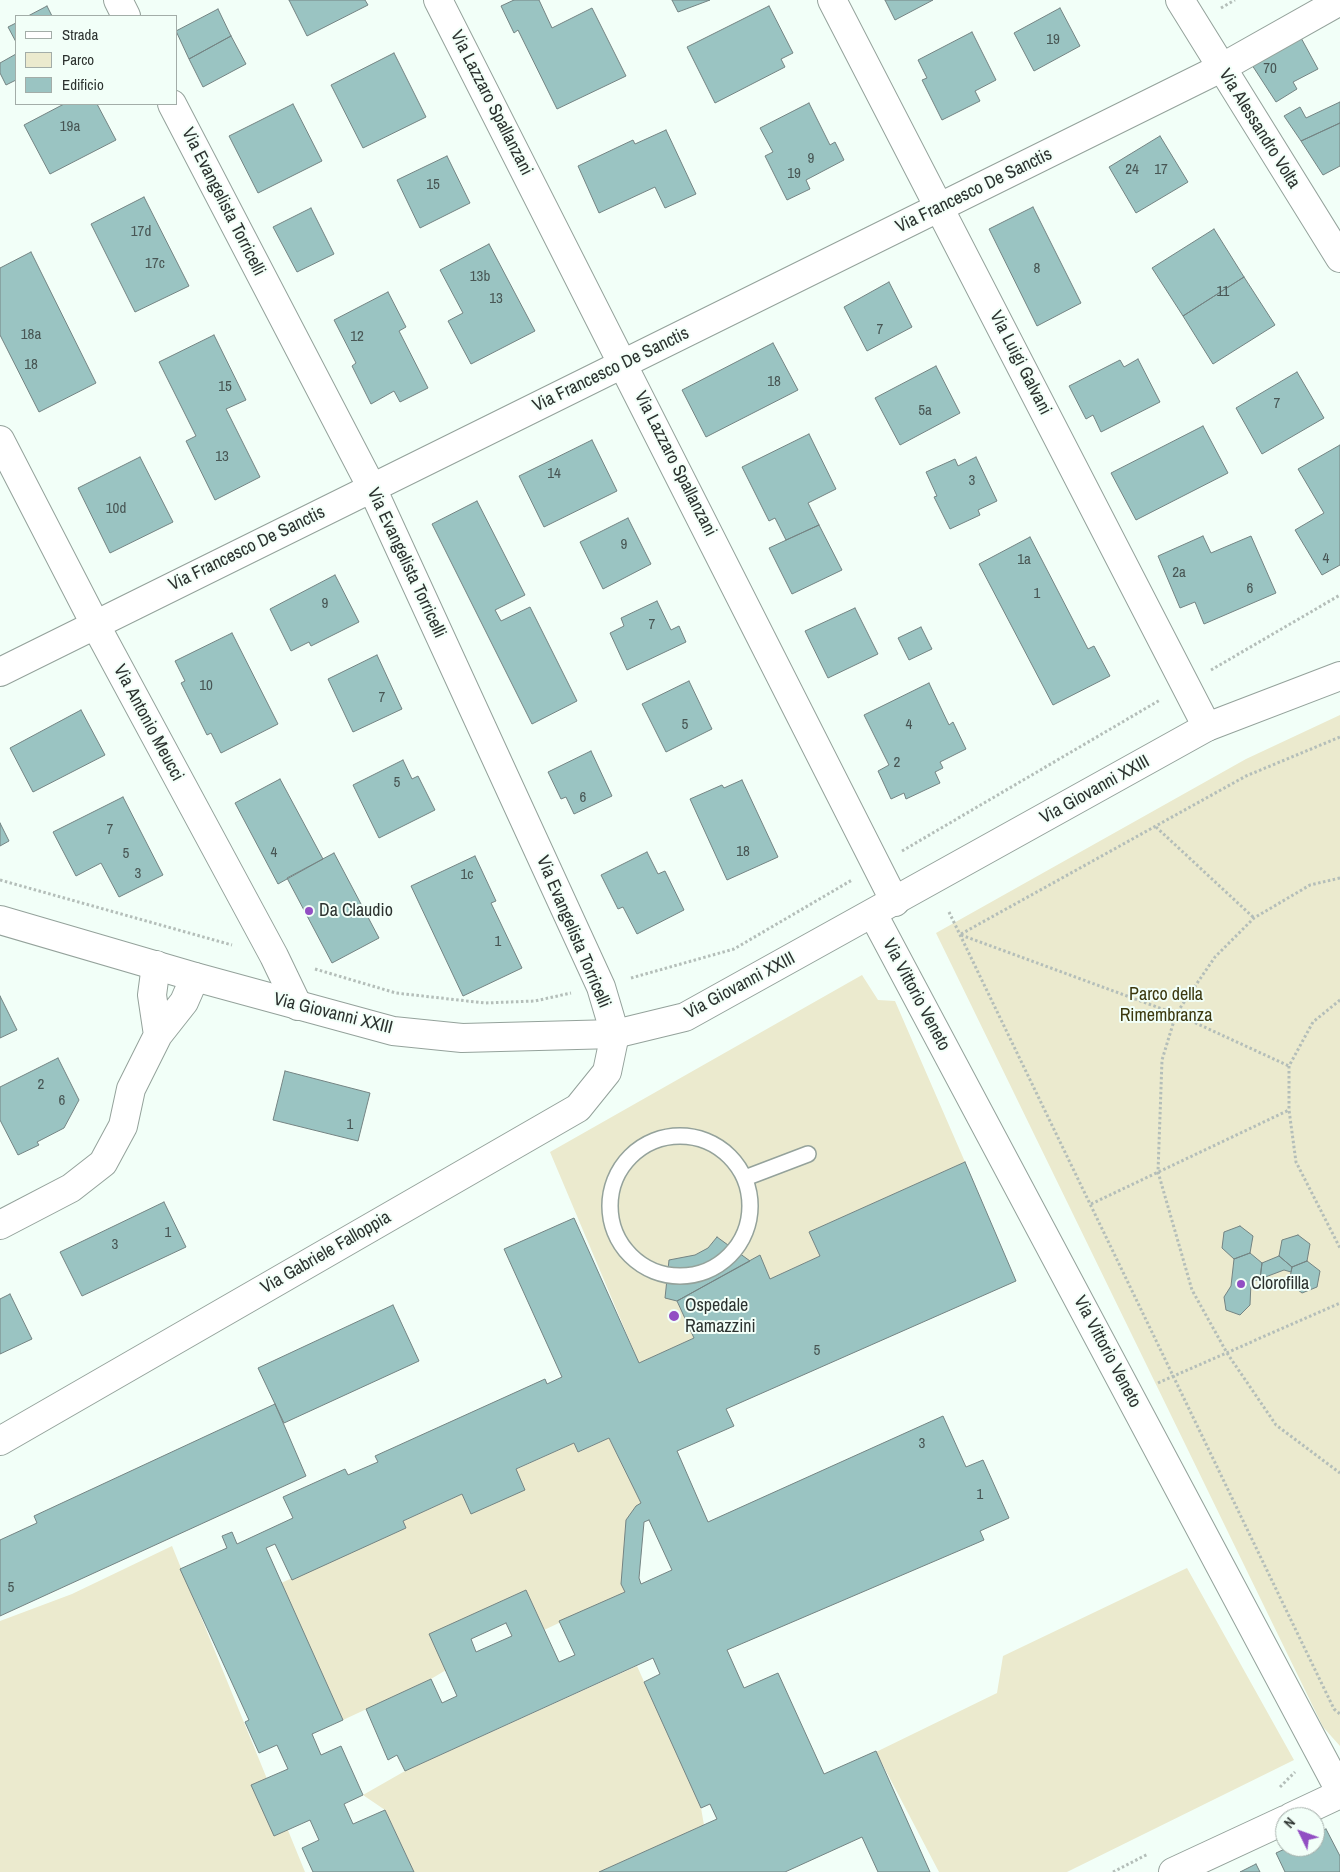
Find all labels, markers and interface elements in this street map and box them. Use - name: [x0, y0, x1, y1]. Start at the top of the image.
- legend: [15, 15, 178, 105]
- text: Strada: [62, 24, 98, 45]
- street label: Via Lazzaro Spallanzani: [445, 27, 537, 179]
- house number: 19: [1046, 31, 1060, 49]
- text: Parco: [62, 49, 94, 70]
- house number: 70: [1263, 60, 1277, 78]
- street label: Via Alessandro Volta: [1214, 65, 1304, 193]
- text: Edificio: [62, 74, 104, 95]
- house number: 19a: [60, 118, 80, 136]
- street label: Via Evangelista Torricelli: [176, 124, 270, 280]
- street label: Via Francesco De Sanctis: [892, 144, 1056, 238]
- house number: 9: [808, 150, 814, 168]
- house number: 24: [1125, 161, 1139, 179]
- house number: 17: [1154, 161, 1168, 179]
- house number: 19: [787, 165, 801, 183]
- house number: 15: [426, 176, 440, 194]
- house number: 17d: [131, 223, 151, 241]
- house number: 17c: [145, 255, 165, 273]
- house number: 8: [1034, 260, 1040, 278]
- house number: 13b: [470, 268, 490, 286]
- house number: 11: [1217, 283, 1229, 301]
- house number: 13: [489, 290, 503, 308]
- street label: Via Luigi Galvani: [985, 307, 1055, 419]
- house number: 7: [877, 321, 883, 339]
- street label: Via Francesco De Sanctis: [529, 323, 693, 417]
- house number: 18a: [21, 326, 41, 344]
- house number: 12: [350, 328, 364, 346]
- house number: 18: [24, 356, 38, 374]
- house number: 18: [767, 373, 781, 391]
- house number: 15: [218, 378, 232, 396]
- street label: Via Lazzaro Spallanzani: [629, 388, 721, 540]
- house number: 7: [1274, 395, 1280, 413]
- house number: 5a: [918, 402, 932, 420]
- house number: 13: [215, 448, 229, 466]
- house number: 14: [547, 465, 561, 483]
- house number: 3: [969, 472, 975, 490]
- street label: Via Evangelista Torricelli: [362, 485, 450, 641]
- house number: 10d: [106, 500, 126, 518]
- street label: Via Francesco De Sanctis: [165, 502, 329, 596]
- house number: 9: [621, 536, 627, 554]
- house number: 4: [1323, 550, 1329, 568]
- house number: 1a: [1017, 551, 1031, 569]
- house number: 2a: [1172, 564, 1186, 582]
- house number: 6: [1247, 580, 1253, 598]
- house number: 1: [1034, 585, 1040, 603]
- house number: 9: [322, 595, 328, 613]
- house number: 7: [649, 616, 655, 634]
- street label: Via Antonio Meucci: [108, 661, 188, 785]
- house number: 10: [199, 677, 213, 695]
- house number: 7: [379, 689, 385, 707]
- house number: 5: [682, 716, 688, 734]
- house number: 4: [906, 716, 912, 734]
- street label: Via Giovanni XXIII: [1036, 751, 1154, 829]
- house number: 2: [894, 754, 900, 772]
- house number: 5: [394, 774, 400, 792]
- house number: 6: [580, 789, 586, 807]
- house number: 7: [107, 821, 113, 839]
- house number: 18: [736, 843, 750, 861]
- house number: 4: [271, 844, 277, 862]
- house number: 5: [123, 845, 129, 863]
- street label: Via Evangelista Torricelli: [531, 853, 615, 1011]
- house number: 3: [135, 865, 141, 883]
- house number: 1c: [461, 866, 473, 884]
- place label: Da Claudio: [319, 900, 393, 922]
- marker: Da Claudio: [303, 905, 315, 917]
- house number: 1: [495, 933, 501, 951]
- street label: Via Vittorio Veneto: [877, 935, 955, 1055]
- street label: Via Giovanni XXIII: [681, 948, 799, 1024]
- park label: Parco della Rimembranza: [1120, 984, 1212, 1026]
- street label: Via Giovanni XXIII: [271, 989, 395, 1039]
- house number: 2: [38, 1076, 44, 1094]
- house number: 6: [59, 1092, 65, 1110]
- house number: 1: [347, 1116, 353, 1134]
- street label: Via Gabriele Falloppia: [257, 1207, 395, 1299]
- house number: 1: [165, 1224, 171, 1242]
- house number: 3: [112, 1236, 118, 1254]
- place label: Clorofilla: [1251, 1273, 1309, 1295]
- marker: Clorofilla: [1235, 1278, 1247, 1290]
- street label: Via Vittorio Veneto: [1068, 1292, 1146, 1412]
- place label: Ospedale Ramazzini: [685, 1295, 756, 1338]
- marker: Ospedale Ramazzini: [667, 1309, 681, 1323]
- house number: 5: [814, 1342, 820, 1360]
- house number: 3: [919, 1435, 925, 1453]
- house number: 1: [977, 1486, 983, 1504]
- house number: 5: [8, 1579, 14, 1597]
- north arrow: [1275, 1807, 1325, 1857]
- text: N: [1280, 1814, 1299, 1832]

